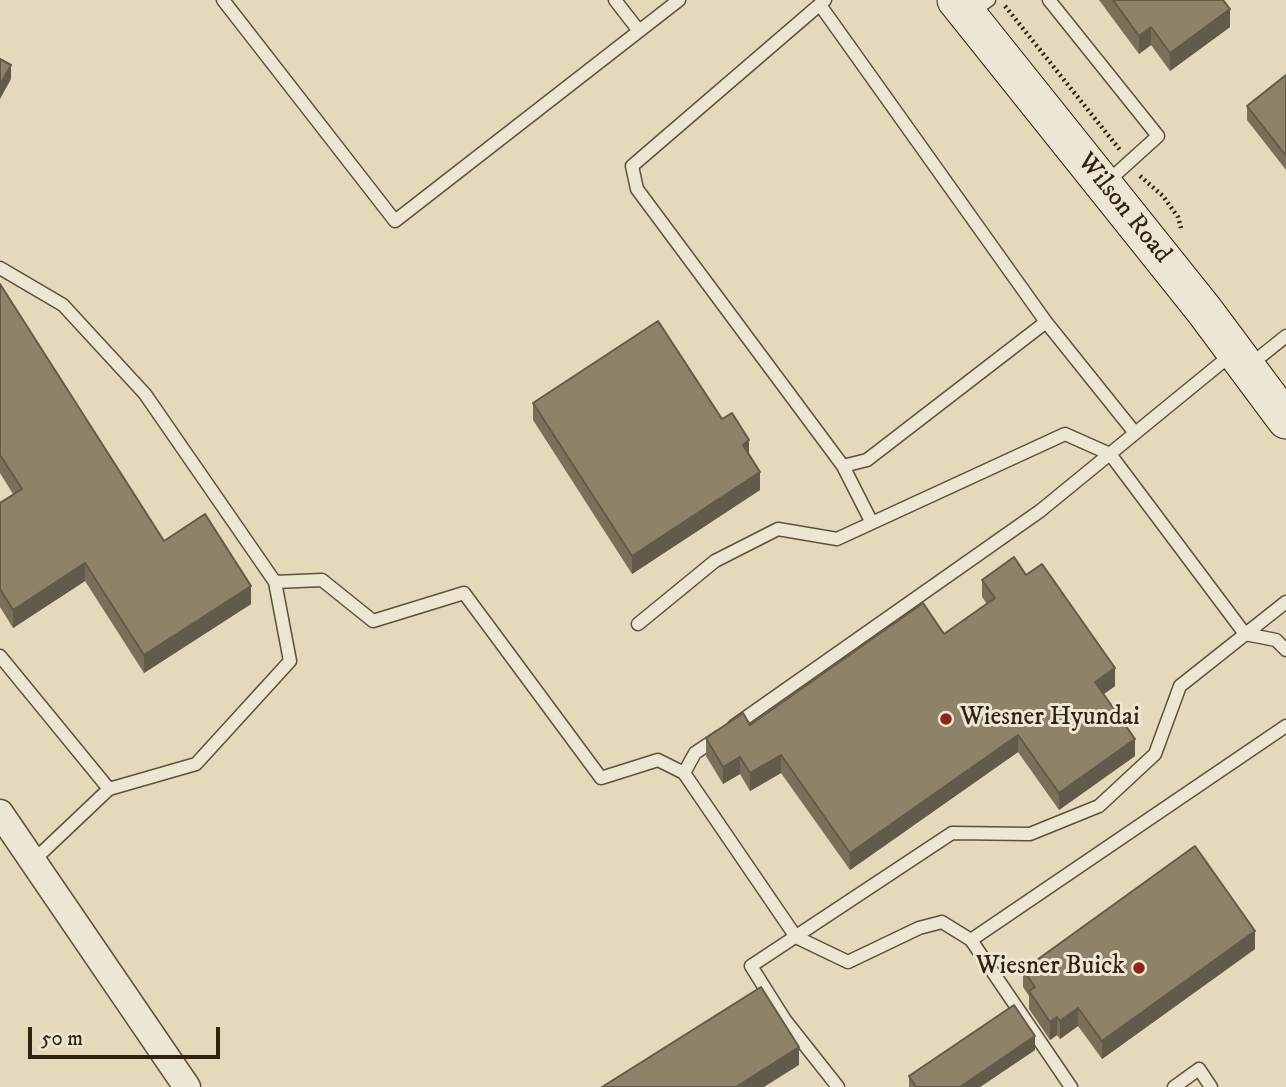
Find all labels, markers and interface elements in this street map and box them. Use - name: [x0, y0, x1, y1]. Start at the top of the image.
- street label: Wilson Road: [1069, 148, 1177, 270]
- place label: Wiesner Hyundai: [960, 703, 1140, 735]
- marker: Wiesner Hyundai: [938, 711, 954, 727]
- place label: Wiesner Buick: [976, 952, 1125, 984]
- marker: Wiesner Buick: [1131, 960, 1147, 976]
- scale bar: [32, 1014, 224, 1058]
- text: 50 m: [41, 1026, 83, 1052]

